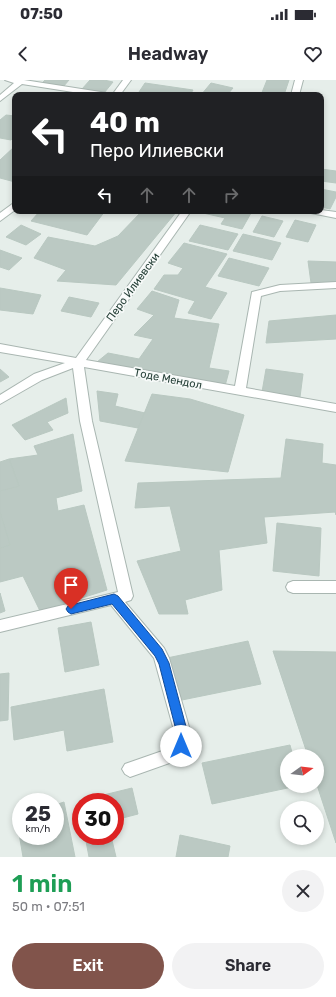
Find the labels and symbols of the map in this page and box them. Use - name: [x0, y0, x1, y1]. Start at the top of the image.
- street label: Перо Илиевски: [104, 250, 162, 324]
- street label: Тоде Мендол: [133, 366, 203, 392]
- pin: [54, 568, 88, 609]
- position arrow: [160, 725, 202, 767]
- north arrow: [280, 749, 324, 793]
- speed limit sign: 30: [72, 793, 124, 845]

